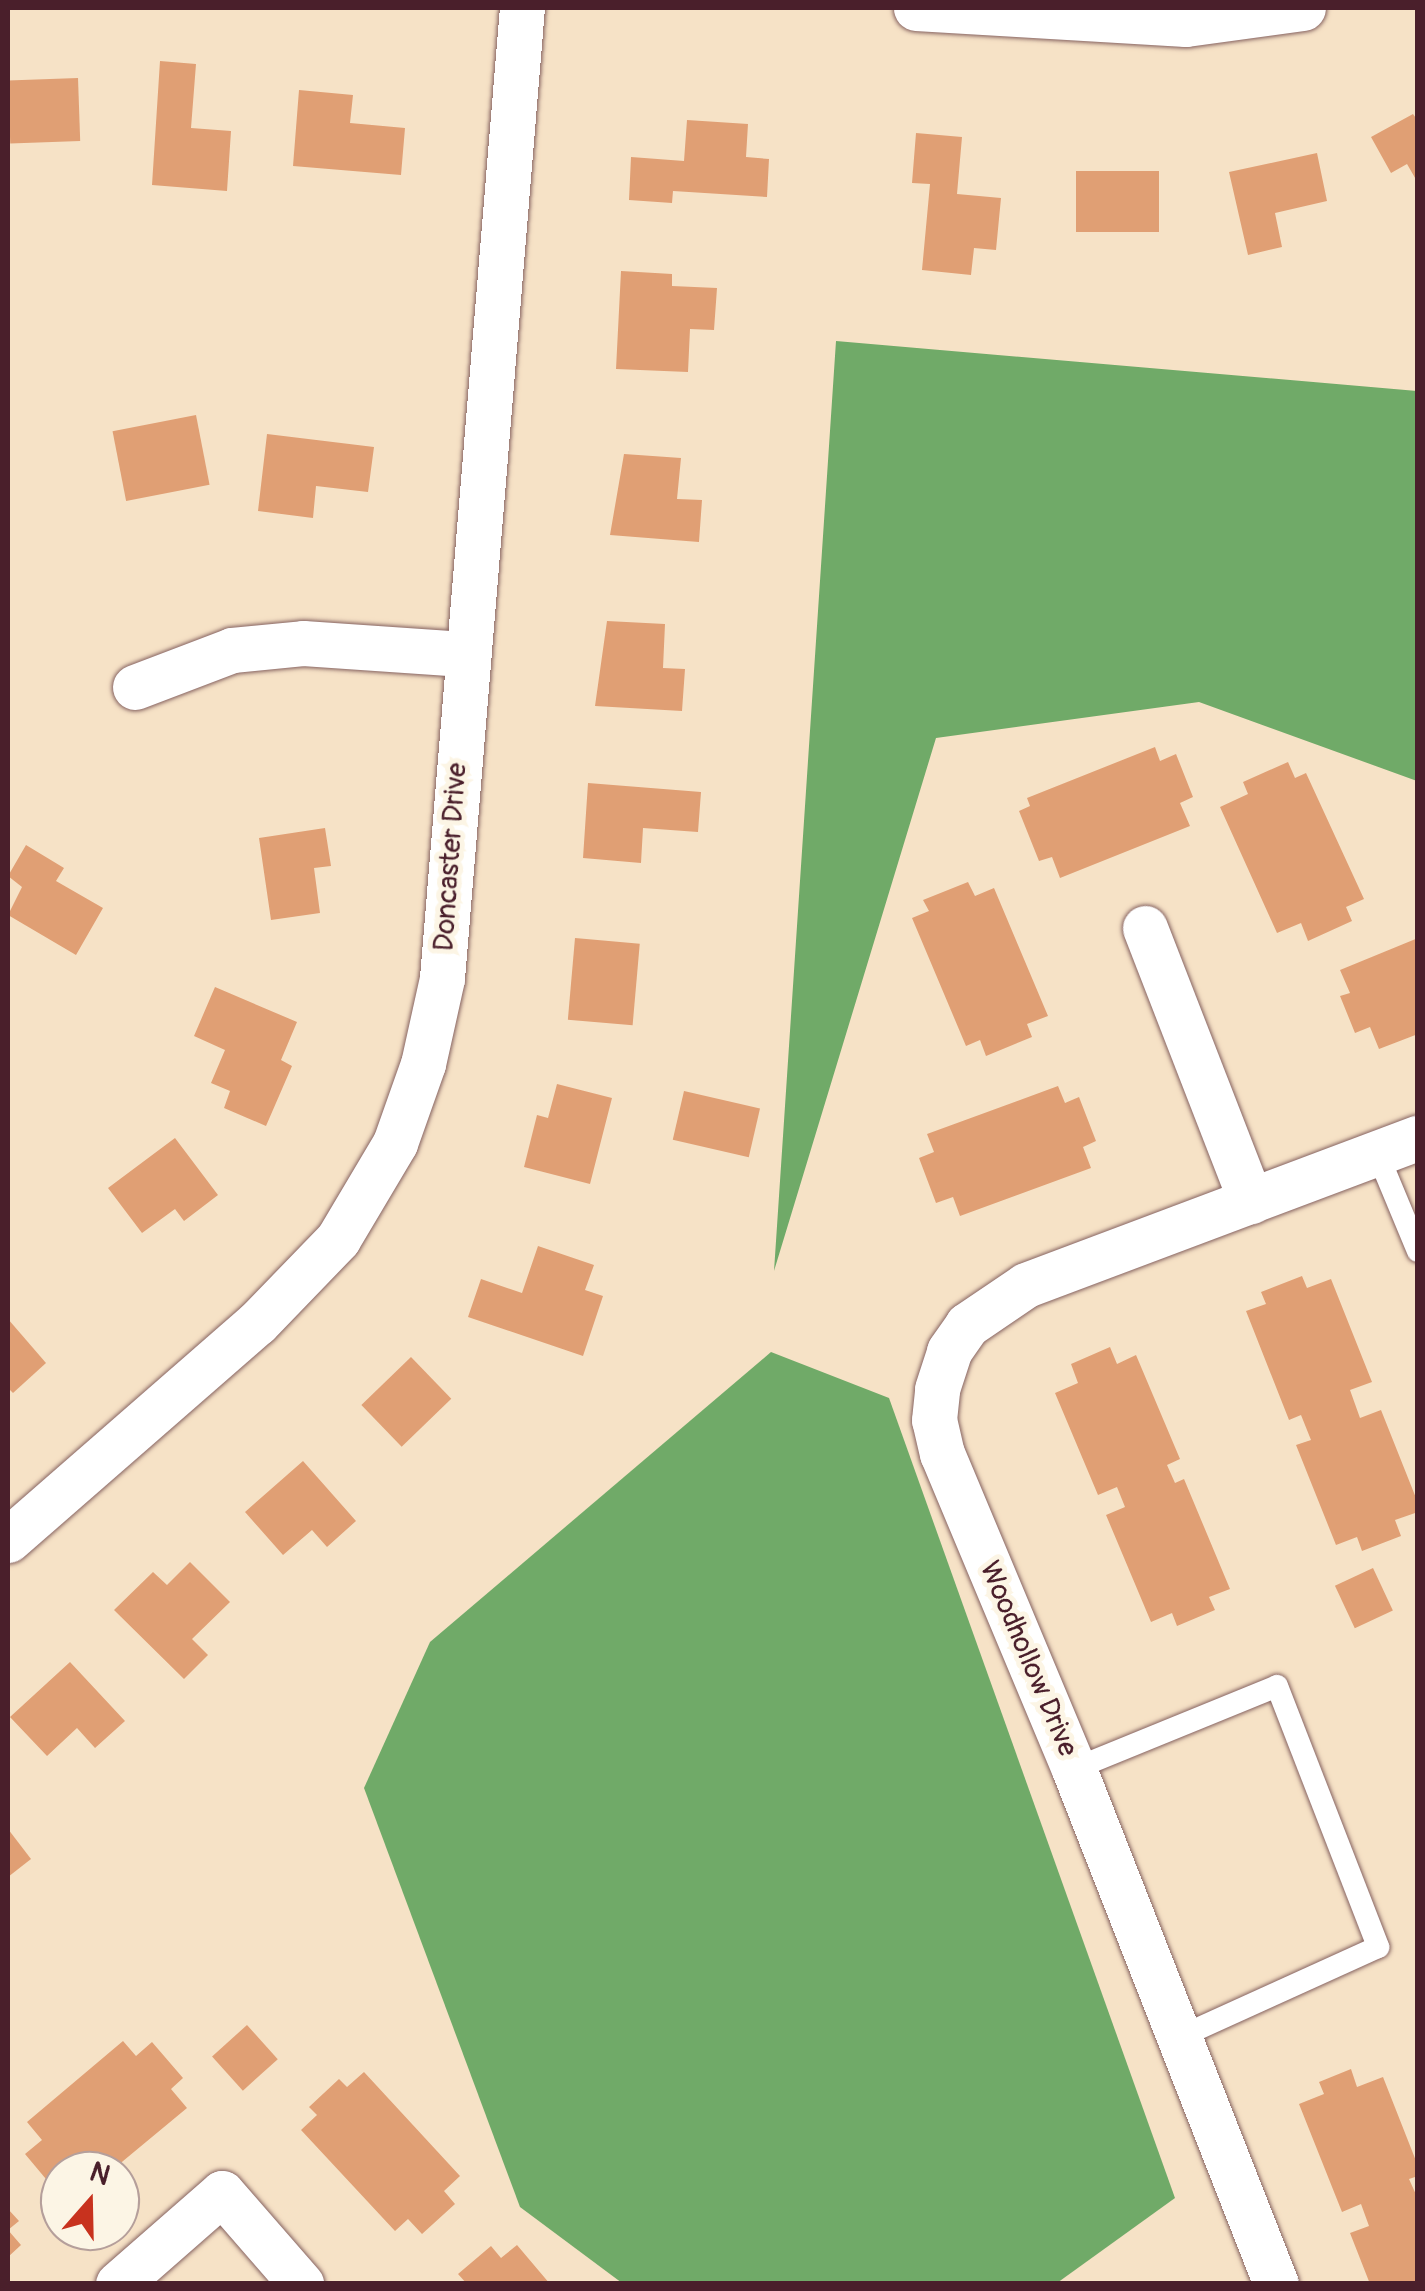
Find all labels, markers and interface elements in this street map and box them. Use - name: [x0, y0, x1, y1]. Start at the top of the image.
- street label: Doncaster Drive: [428, 762, 474, 952]
- street label: Woodhollow Drive: [972, 1556, 1084, 1762]
- north arrow: [40, 2151, 140, 2251]
- text: N: [85, 2155, 115, 2194]

